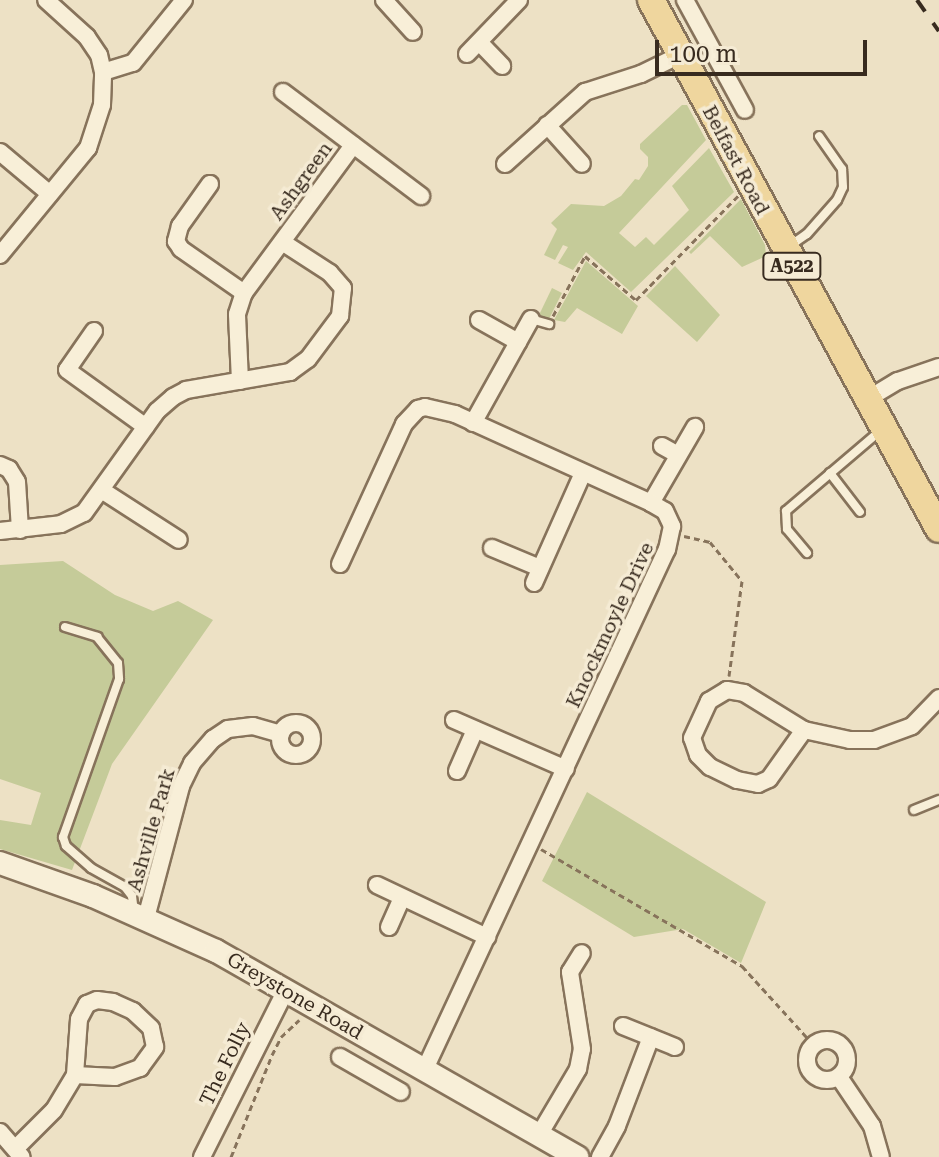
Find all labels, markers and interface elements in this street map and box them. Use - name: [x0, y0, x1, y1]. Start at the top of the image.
- scale bar: [659, 24, 871, 74]
- text: 100 m: [669, 40, 737, 68]
- street label: Belfast Road: [697, 101, 775, 219]
- street label: Ashgreen: [265, 137, 337, 225]
- road number: A522: [762, 252, 822, 280]
- street label: Knockmoyle Drive: [561, 538, 659, 712]
- street label: Ashville Park: [122, 766, 180, 894]
- street label: Greystone Road: [223, 947, 367, 1045]
- street label: The Folly: [195, 1018, 255, 1110]

